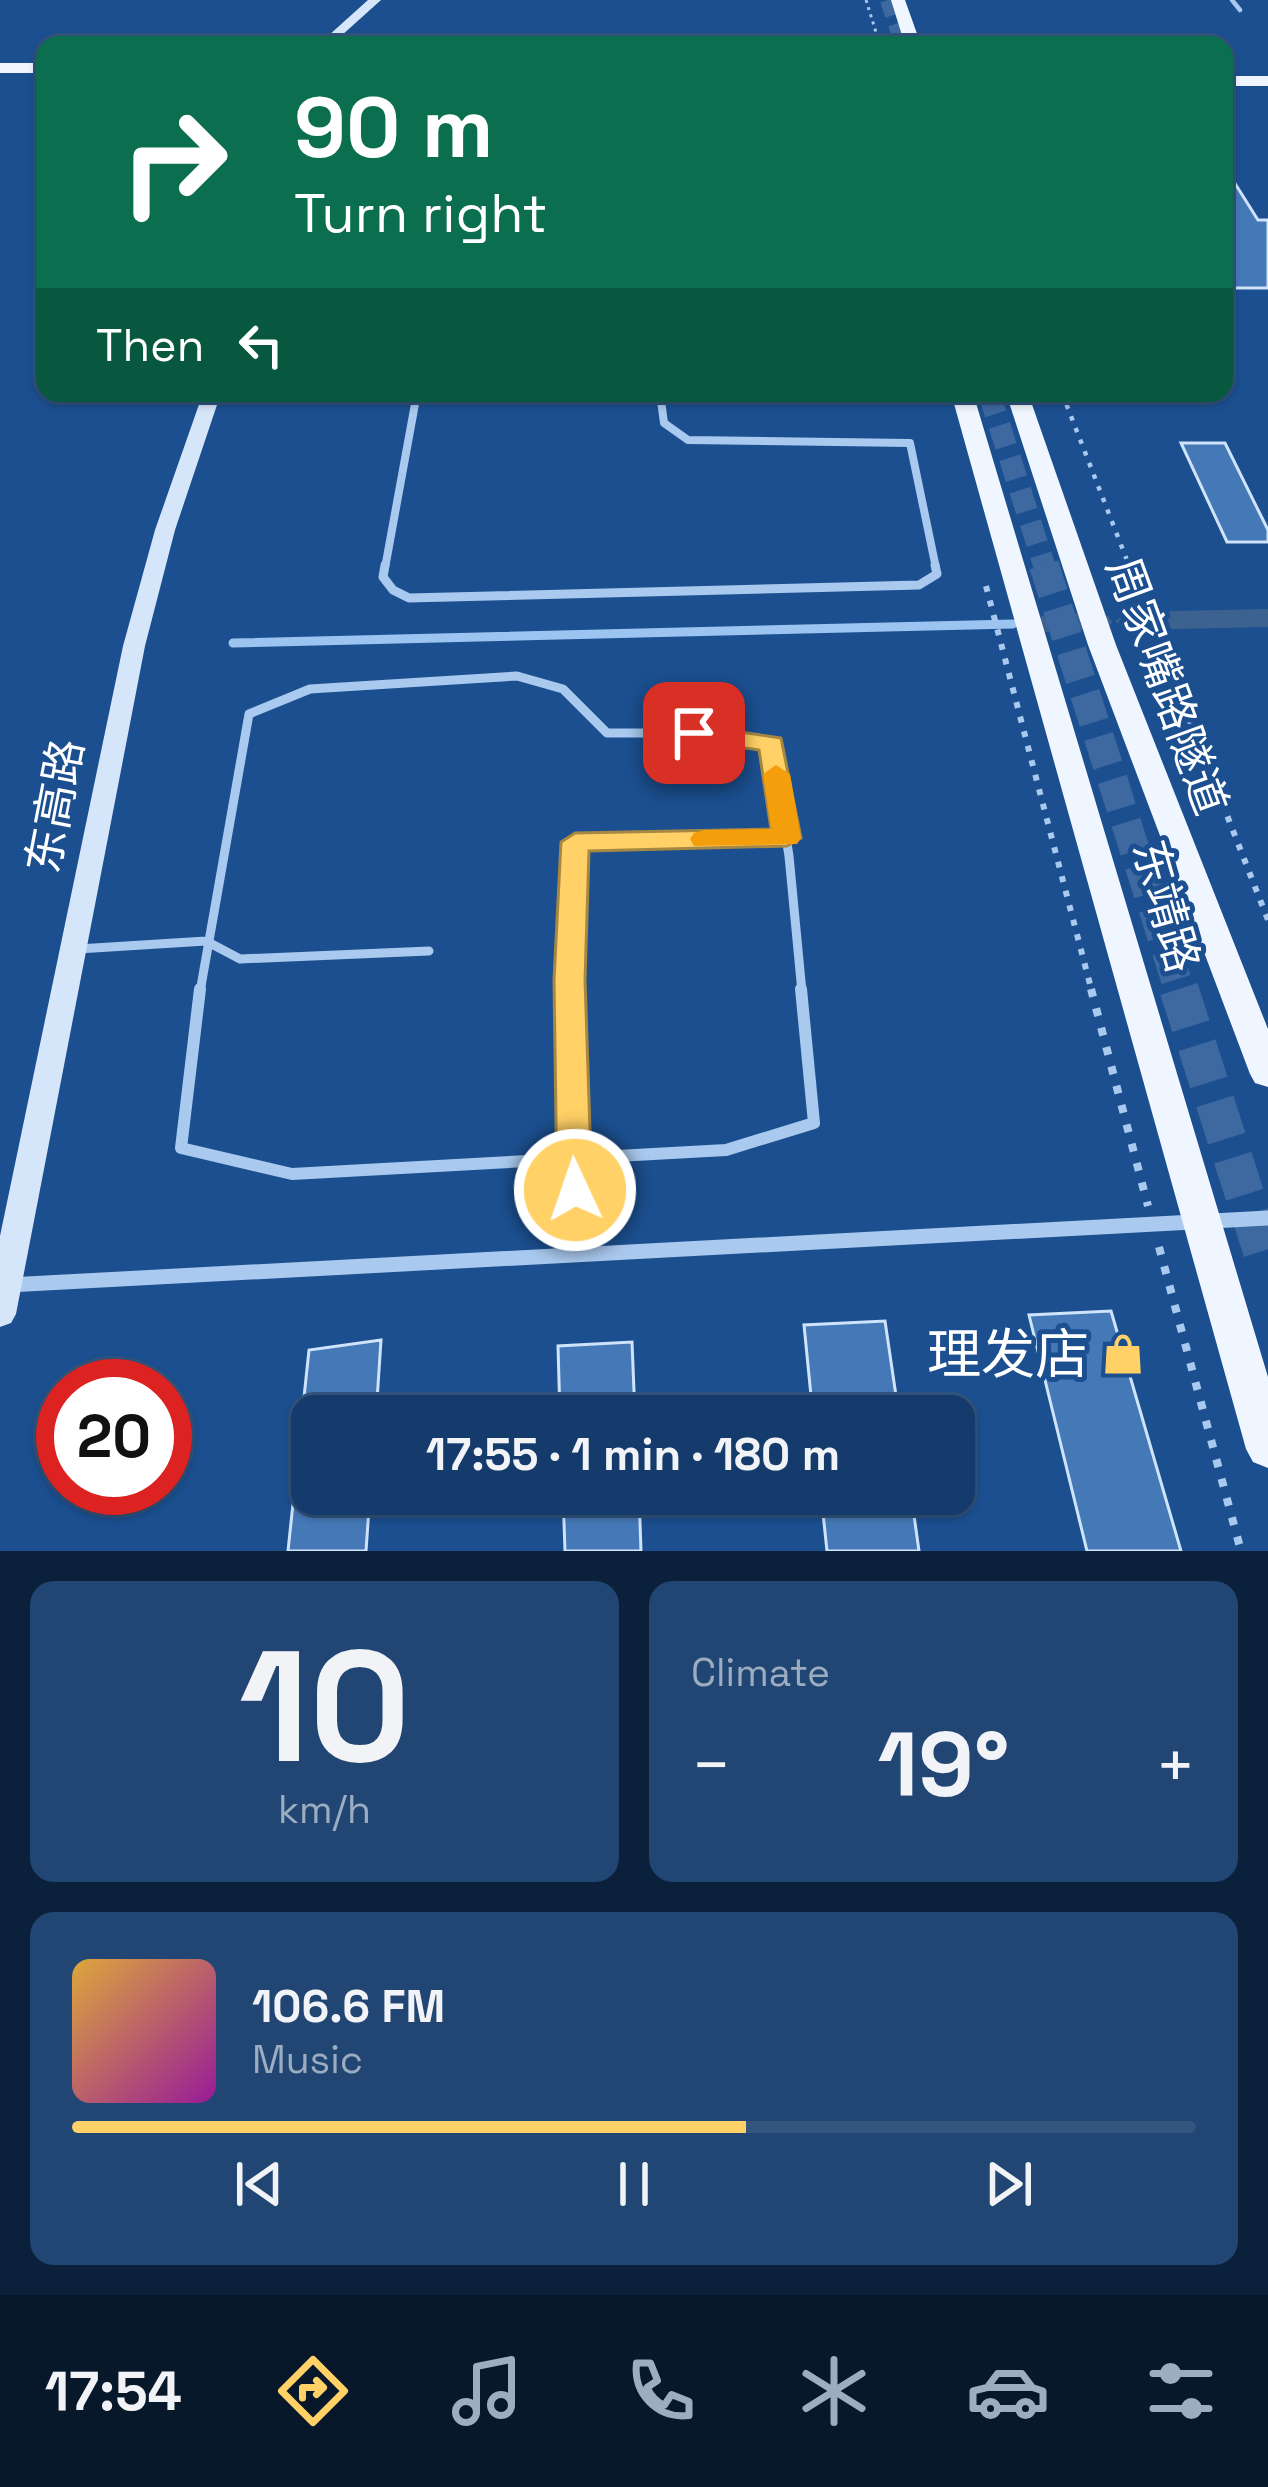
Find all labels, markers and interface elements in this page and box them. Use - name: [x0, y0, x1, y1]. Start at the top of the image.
- text: 90 m: [294, 74, 493, 182]
- icon: right: [96, 84, 252, 240]
- text: Turn right: [294, 179, 547, 248]
- icon: left: [228, 312, 294, 378]
- text: Then: [96, 317, 204, 374]
- street label: 周家嘴路隧道: [1094, 549, 1240, 823]
- pin: [643, 682, 745, 784]
- icon: arrive: [661, 700, 727, 766]
- street label: 东高路: [14, 734, 96, 878]
- street label: 东靖路: [1120, 833, 1212, 979]
- position arrow: [512, 1127, 638, 1253]
- place label: 理发店: [927, 1320, 1089, 1389]
- shop icon: 理发店: [1100, 1331, 1146, 1377]
- speed limit sign: 20: [36, 1359, 192, 1515]
- text: 17:55 · 1 min · 180 m: [426, 1426, 840, 1483]
- text: 10: [239, 1607, 410, 1807]
- text: Climate: [691, 1648, 830, 1697]
- text: 19°: [878, 1707, 1009, 1822]
- text: −: [691, 1723, 732, 1807]
- text: +: [1155, 1723, 1196, 1807]
- text: km/h: [278, 1785, 371, 1834]
- text: 106.6 FM: [252, 1978, 445, 2035]
- text: Music: [252, 2035, 363, 2084]
- icon: previous: [226, 2151, 292, 2217]
- icon: pause: [601, 2151, 667, 2217]
- icon: next: [976, 2151, 1042, 2217]
- icon: directions: [271, 2349, 355, 2433]
- icon: music: [445, 2349, 529, 2433]
- icon: phone: [619, 2349, 703, 2433]
- icon: climate: [792, 2349, 876, 2433]
- icon: car: [966, 2349, 1050, 2433]
- icon: filters: [1139, 2349, 1223, 2433]
- text: 17:54: [45, 2357, 182, 2426]

